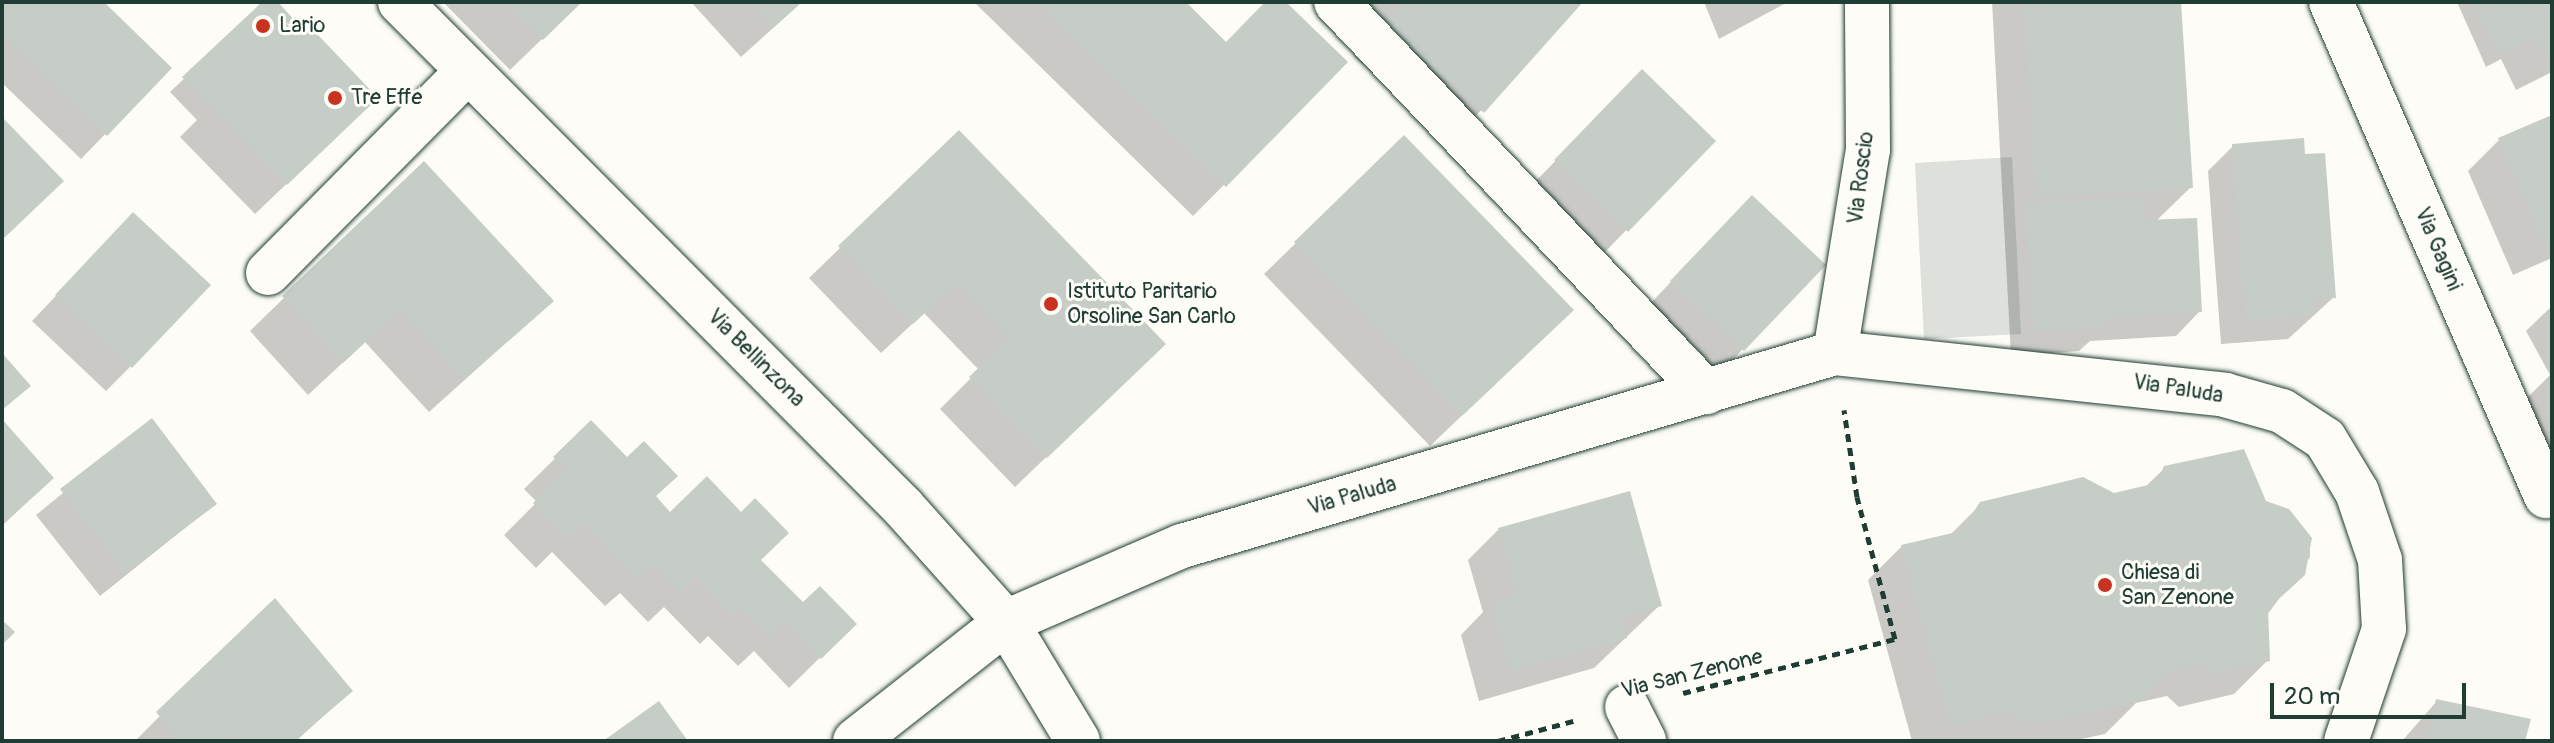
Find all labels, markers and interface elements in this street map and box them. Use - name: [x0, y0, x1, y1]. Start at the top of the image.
- place label: Lario: [279, 13, 325, 39]
- marker: Lario: [254, 17, 272, 35]
- place label: Tre Effe: [351, 85, 422, 111]
- marker: Tre Effe: [326, 89, 344, 107]
- street label: Via Roscio: [1842, 130, 1880, 226]
- street label: Via Gagini: [2409, 203, 2467, 295]
- place label: Istituto Paritario Orsoline San Carlo: [1067, 278, 1236, 330]
- marker: Istituto Paritario Orsoline San Carlo: [1042, 295, 1060, 313]
- street label: Via Bellinzona: [701, 303, 811, 413]
- street label: Via Paluda: [2131, 369, 2225, 409]
- street label: Via Paluda: [1305, 471, 1399, 521]
- place label: Chiesa di San Zenone: [2121, 559, 2234, 610]
- marker: Chiesa di San Zenone: [2096, 576, 2114, 594]
- street label: Via San Zenone: [1619, 644, 1765, 704]
- scale bar: [2274, 667, 2470, 717]
- text: 20 m: [2284, 682, 2340, 711]

